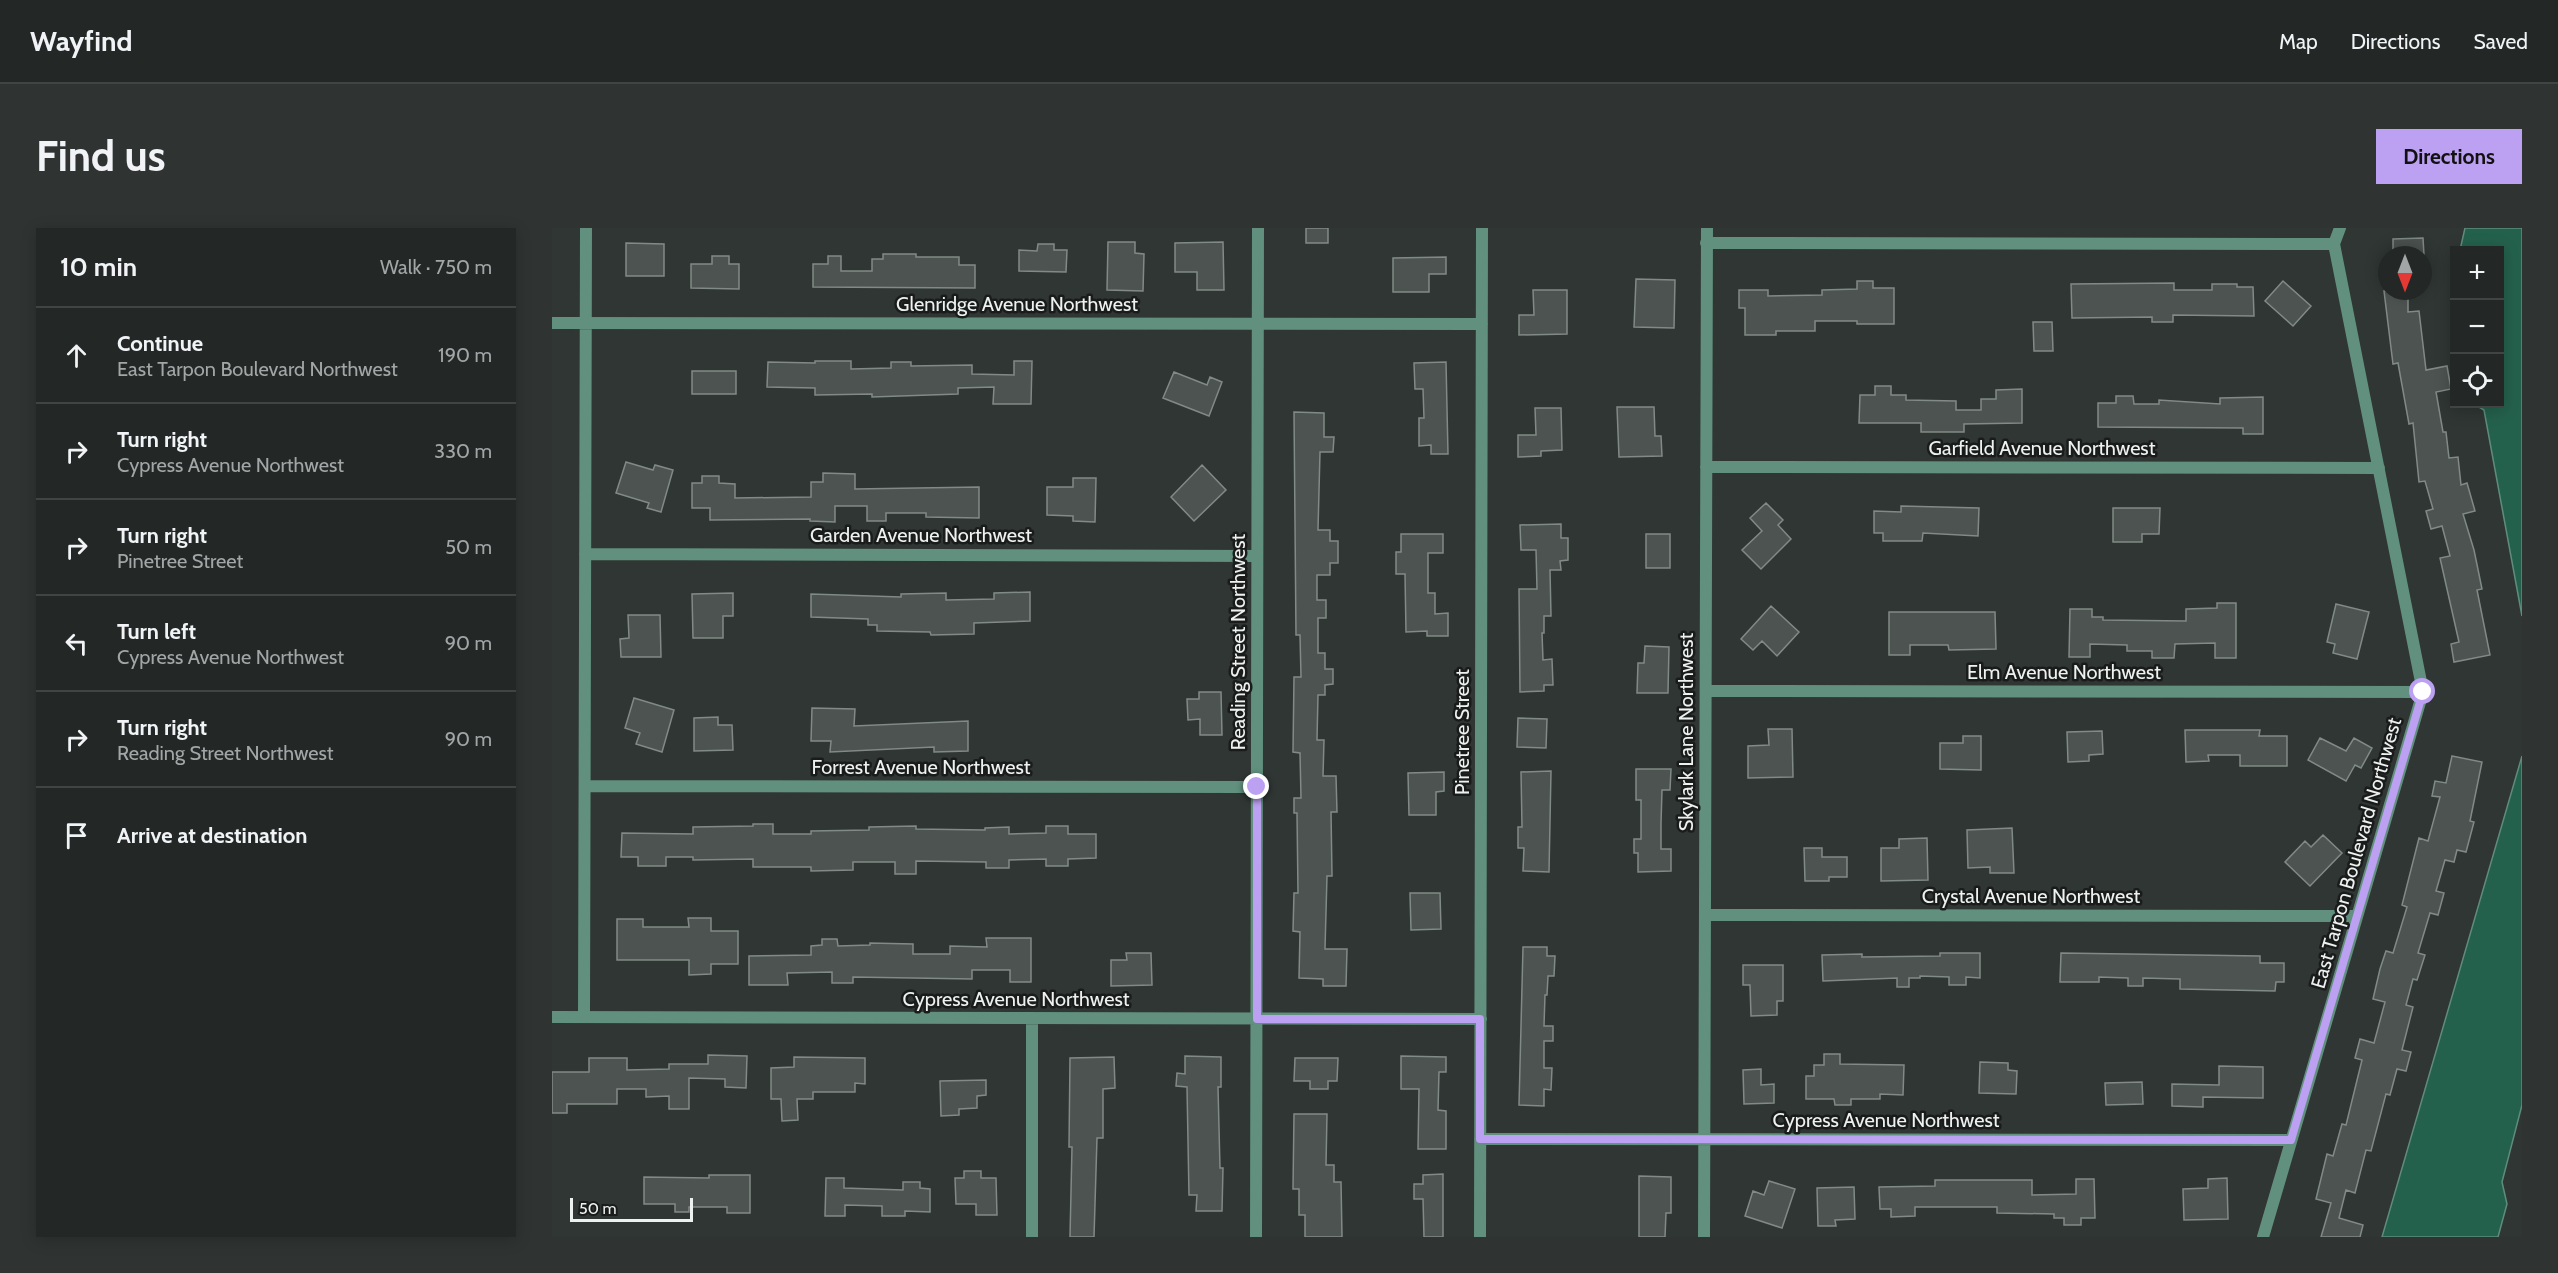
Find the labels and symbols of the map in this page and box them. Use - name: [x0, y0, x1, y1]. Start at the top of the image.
- north arrow: [2378, 246, 2432, 300]
- street label: Glenridge Avenue Northwest: [896, 292, 1138, 316]
- street label: Garfield Avenue Northwest: [1929, 436, 2156, 460]
- street label: Garden Avenue Northwest: [810, 523, 1032, 547]
- street label: Reading Street Northwest: [1226, 533, 1250, 750]
- street label: Skylark Lane Northwest: [1674, 633, 1698, 831]
- street label: Elm Avenue Northwest: [1967, 660, 2161, 684]
- street label: Pinetree Street: [1450, 669, 1474, 795]
- route start: [2409, 678, 2435, 704]
- street label: East Tarpon Boulevard Northwest: [2306, 715, 2406, 991]
- street label: Forrest Avenue Northwest: [812, 755, 1031, 779]
- route end: [1243, 773, 1269, 799]
- street label: Crystal Avenue Northwest: [1922, 884, 2140, 908]
- street label: Cypress Avenue Northwest: [903, 987, 1130, 1011]
- street label: Cypress Avenue Northwest: [1773, 1108, 2000, 1132]
- scale bar: [570, 1195, 693, 1222]

